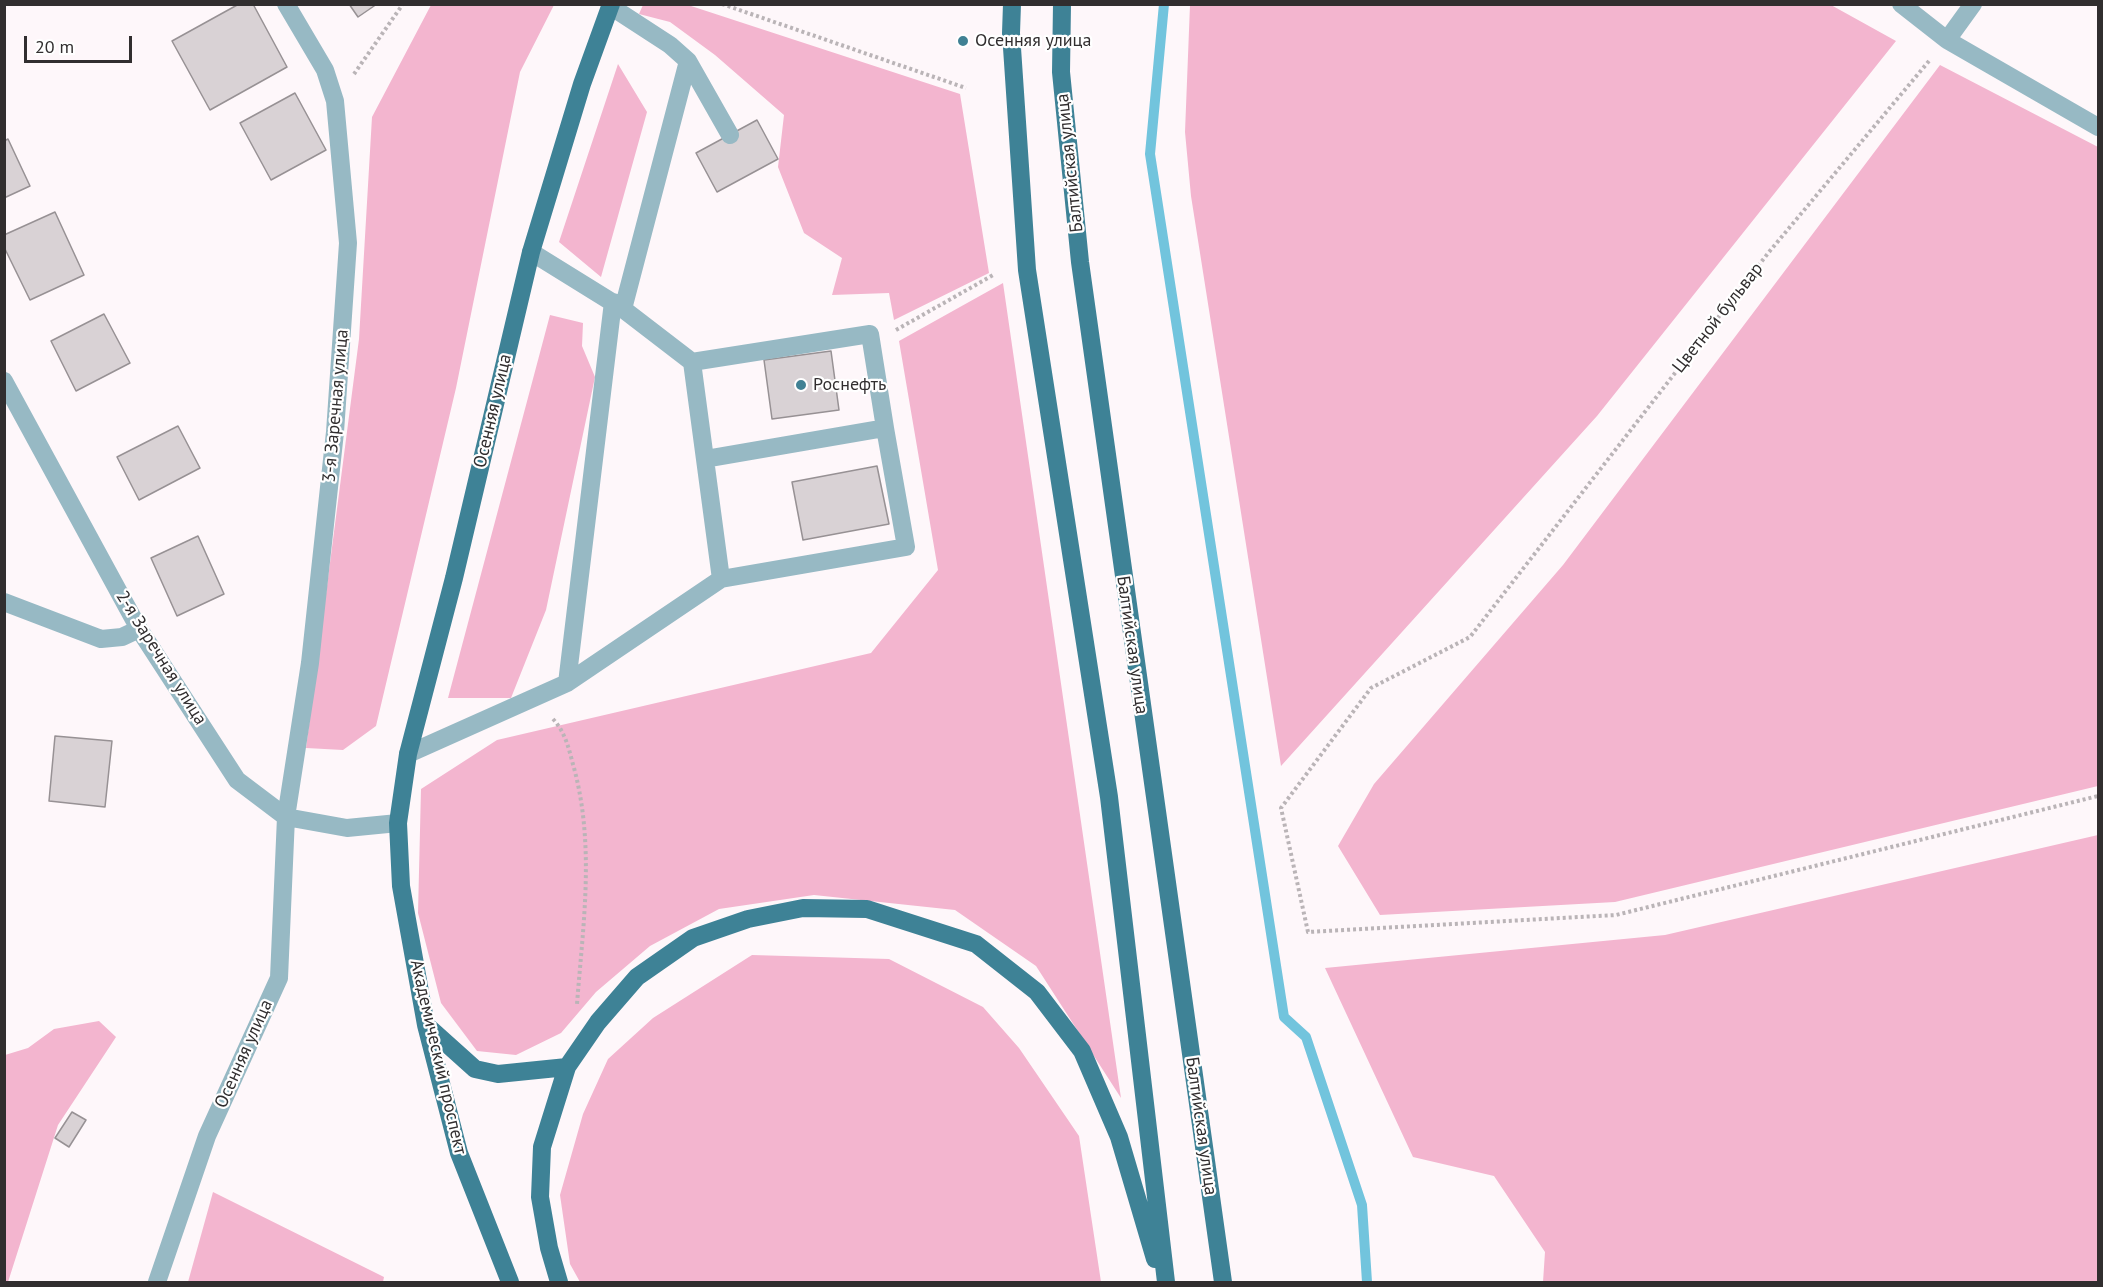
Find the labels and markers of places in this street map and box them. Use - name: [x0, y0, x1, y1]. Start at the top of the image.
- place label: Осенняя улица: [975, 30, 1091, 52]
- marker: Осенняя улица: [956, 34, 970, 48]
- place label: Роснефть: [813, 374, 886, 396]
- marker: Роснефть: [794, 378, 808, 392]

